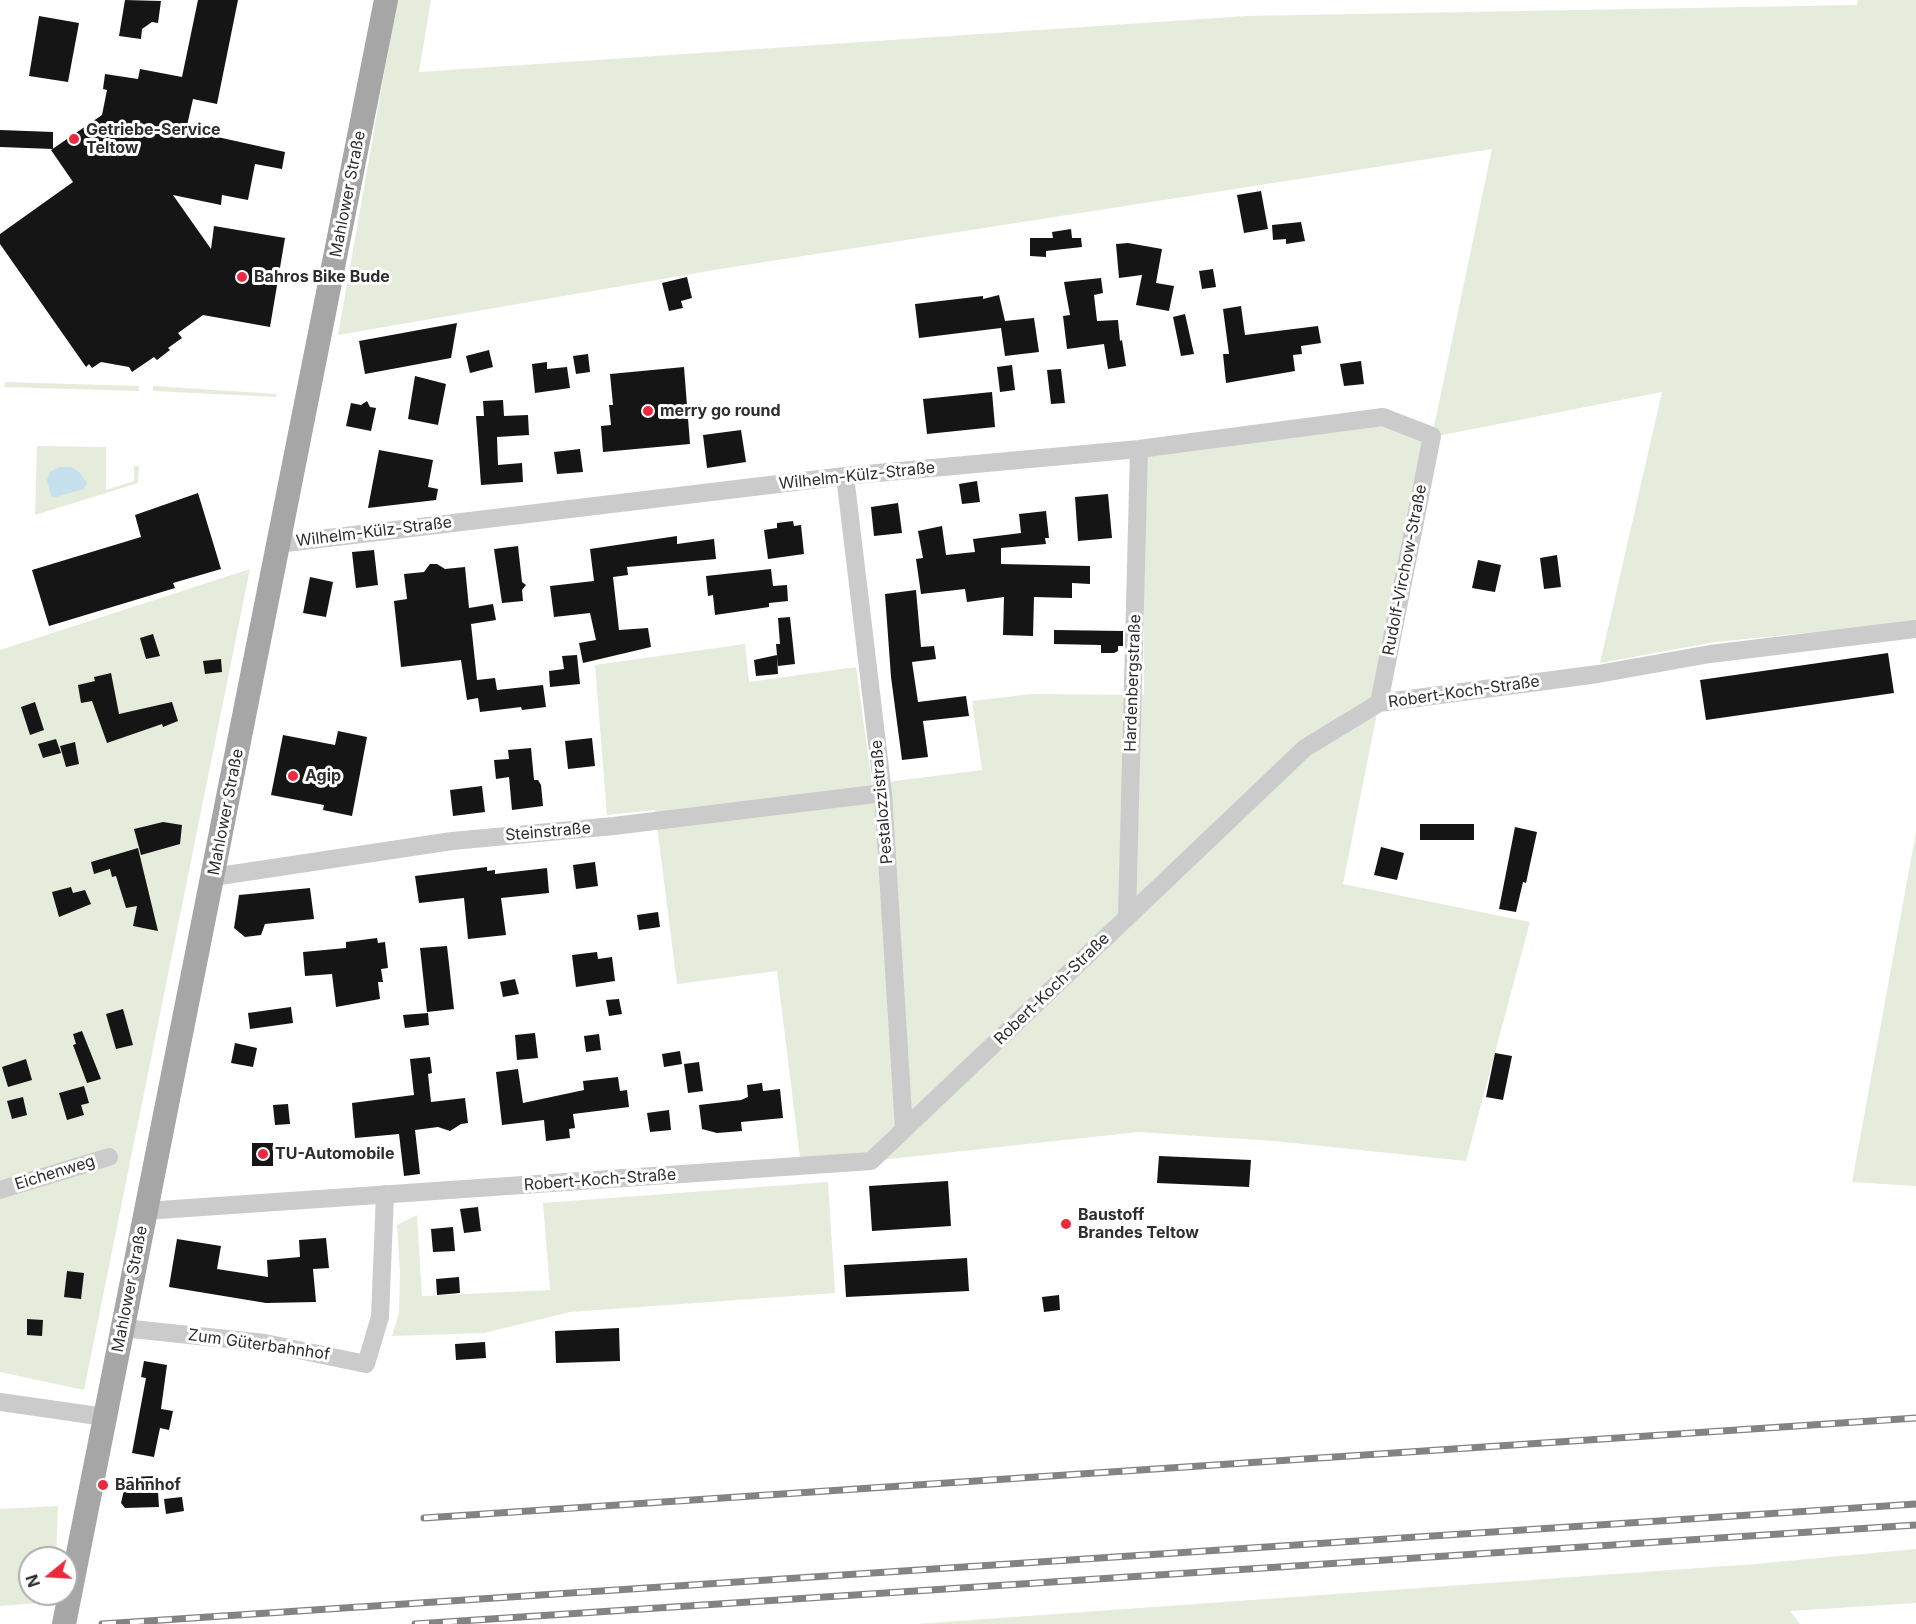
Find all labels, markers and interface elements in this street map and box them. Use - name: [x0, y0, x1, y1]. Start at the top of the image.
- place label: Getriebe-Service Teltow: [86, 120, 221, 158]
- street label: Mahlower Straße: [326, 129, 370, 259]
- marker: Getriebe-Service Teltow: [67, 132, 81, 146]
- place label: Bahros Bike Bude: [254, 267, 390, 287]
- marker: Bahros Bike Bude: [235, 270, 249, 284]
- place label: merry go round: [660, 401, 781, 421]
- marker: merry go round: [641, 404, 655, 418]
- street label: Wilhelm-Külz-Straße: [778, 458, 936, 494]
- street label: Rudolf-Virchow-Straße: [1379, 483, 1431, 657]
- street label: Wilhelm-Külz-Straße: [295, 513, 453, 551]
- street label: Hardenbergstraße: [1121, 614, 1145, 752]
- street label: Robert-Koch-Straße: [1387, 672, 1541, 712]
- street label: Pestalozzistraße: [867, 739, 897, 865]
- street label: Mahlower Straße: [204, 747, 248, 877]
- place label: Agip: [305, 766, 341, 786]
- marker: Agip: [286, 769, 300, 783]
- street label: Steinstraße: [504, 819, 592, 845]
- street label: Robert-Koch-Straße: [990, 929, 1114, 1049]
- place label: TU-Automobile: [275, 1144, 394, 1164]
- marker: TU-Automobile: [256, 1147, 270, 1161]
- street label: Eichenweg: [13, 1152, 97, 1194]
- street label: Robert-Koch-Straße: [523, 1165, 677, 1195]
- place label: Baustoff Brandes Teltow: [1078, 1205, 1199, 1243]
- marker: Baustoff Brandes Teltow: [1059, 1217, 1073, 1231]
- street label: Mahlower Straße: [108, 1224, 152, 1354]
- street label: Zum Güterbahnhof: [187, 1326, 331, 1364]
- place label: Bahnhof: [115, 1475, 181, 1495]
- marker: Bahnhof: [96, 1478, 110, 1492]
- north arrow: [18, 1546, 78, 1606]
- text: N: [21, 1572, 44, 1590]

